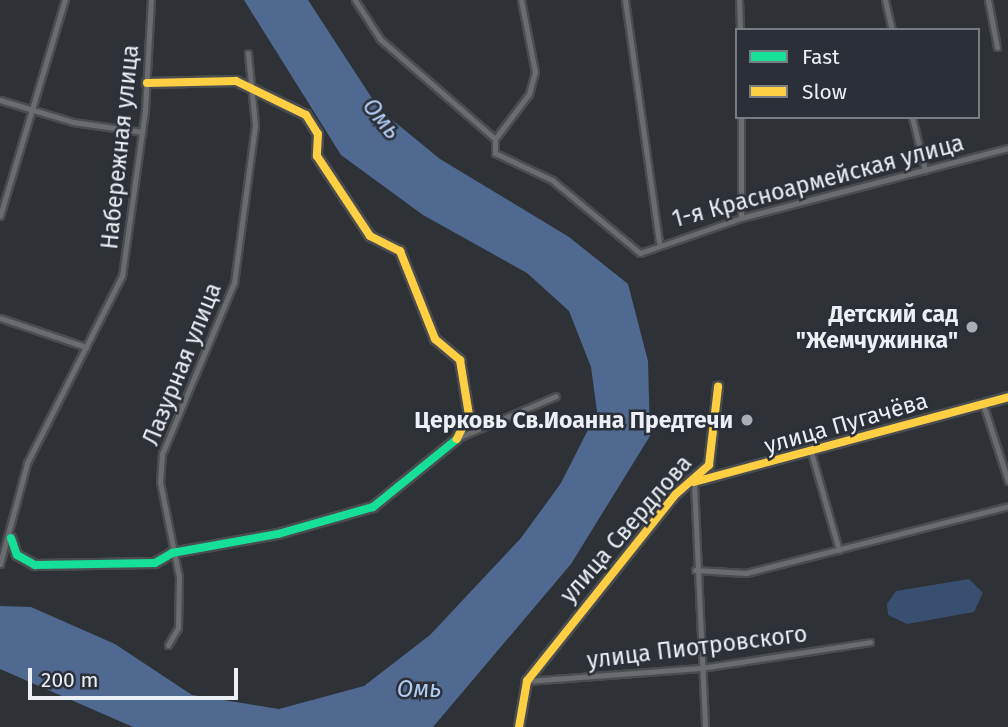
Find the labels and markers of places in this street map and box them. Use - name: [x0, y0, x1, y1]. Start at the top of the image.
- place label: Детский сад "Жемчужинка": [796, 300, 958, 354]
- marker: Детский сад "Жемчужинка": [964, 319, 980, 335]
- place label: Церковь Св.Иоанна Предтечи: [414, 406, 733, 434]
- marker: Церковь Св.Иоанна Предтечи: [739, 412, 755, 428]

